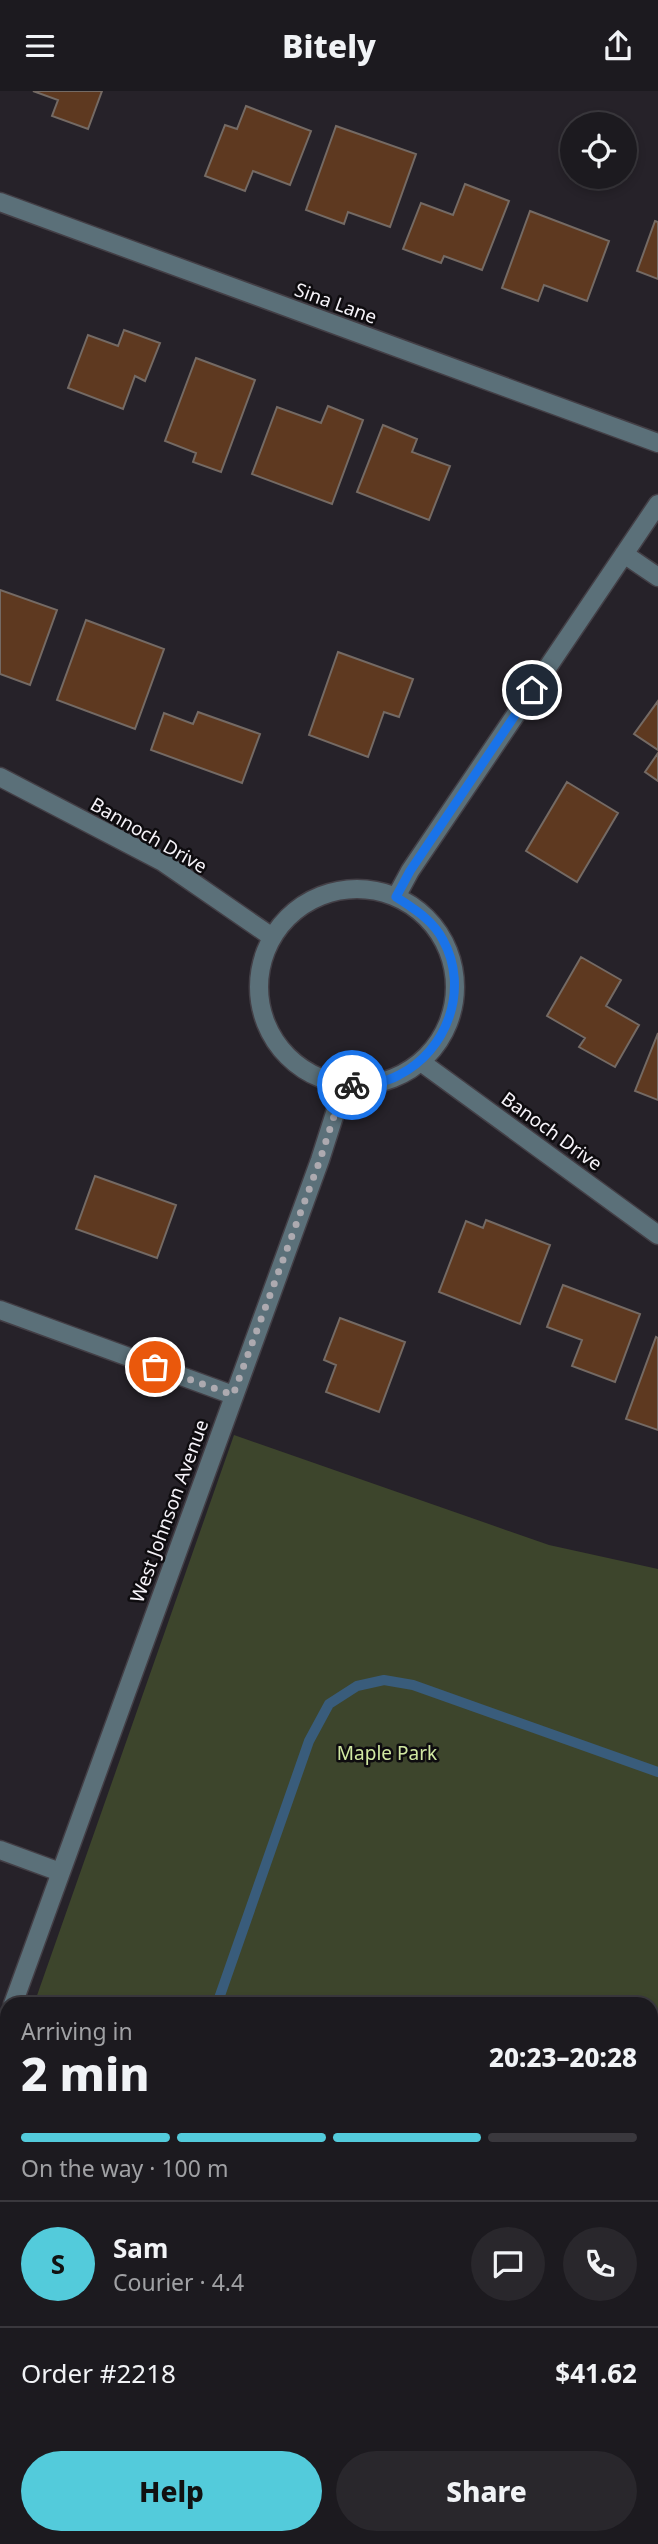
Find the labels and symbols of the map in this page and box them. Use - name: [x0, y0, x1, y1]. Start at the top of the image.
- street label: Sina Lane: [291, 276, 381, 330]
- pin: [502, 660, 562, 720]
- street label: Bannoch Drive: [86, 791, 212, 879]
- courier: [317, 1050, 387, 1120]
- street label: Banoch Drive: [496, 1085, 608, 1177]
- pin: [125, 1337, 185, 1397]
- street label: West Johnson Avenue: [124, 1416, 214, 1606]
- park label: Maple Park: [337, 1740, 437, 1766]

